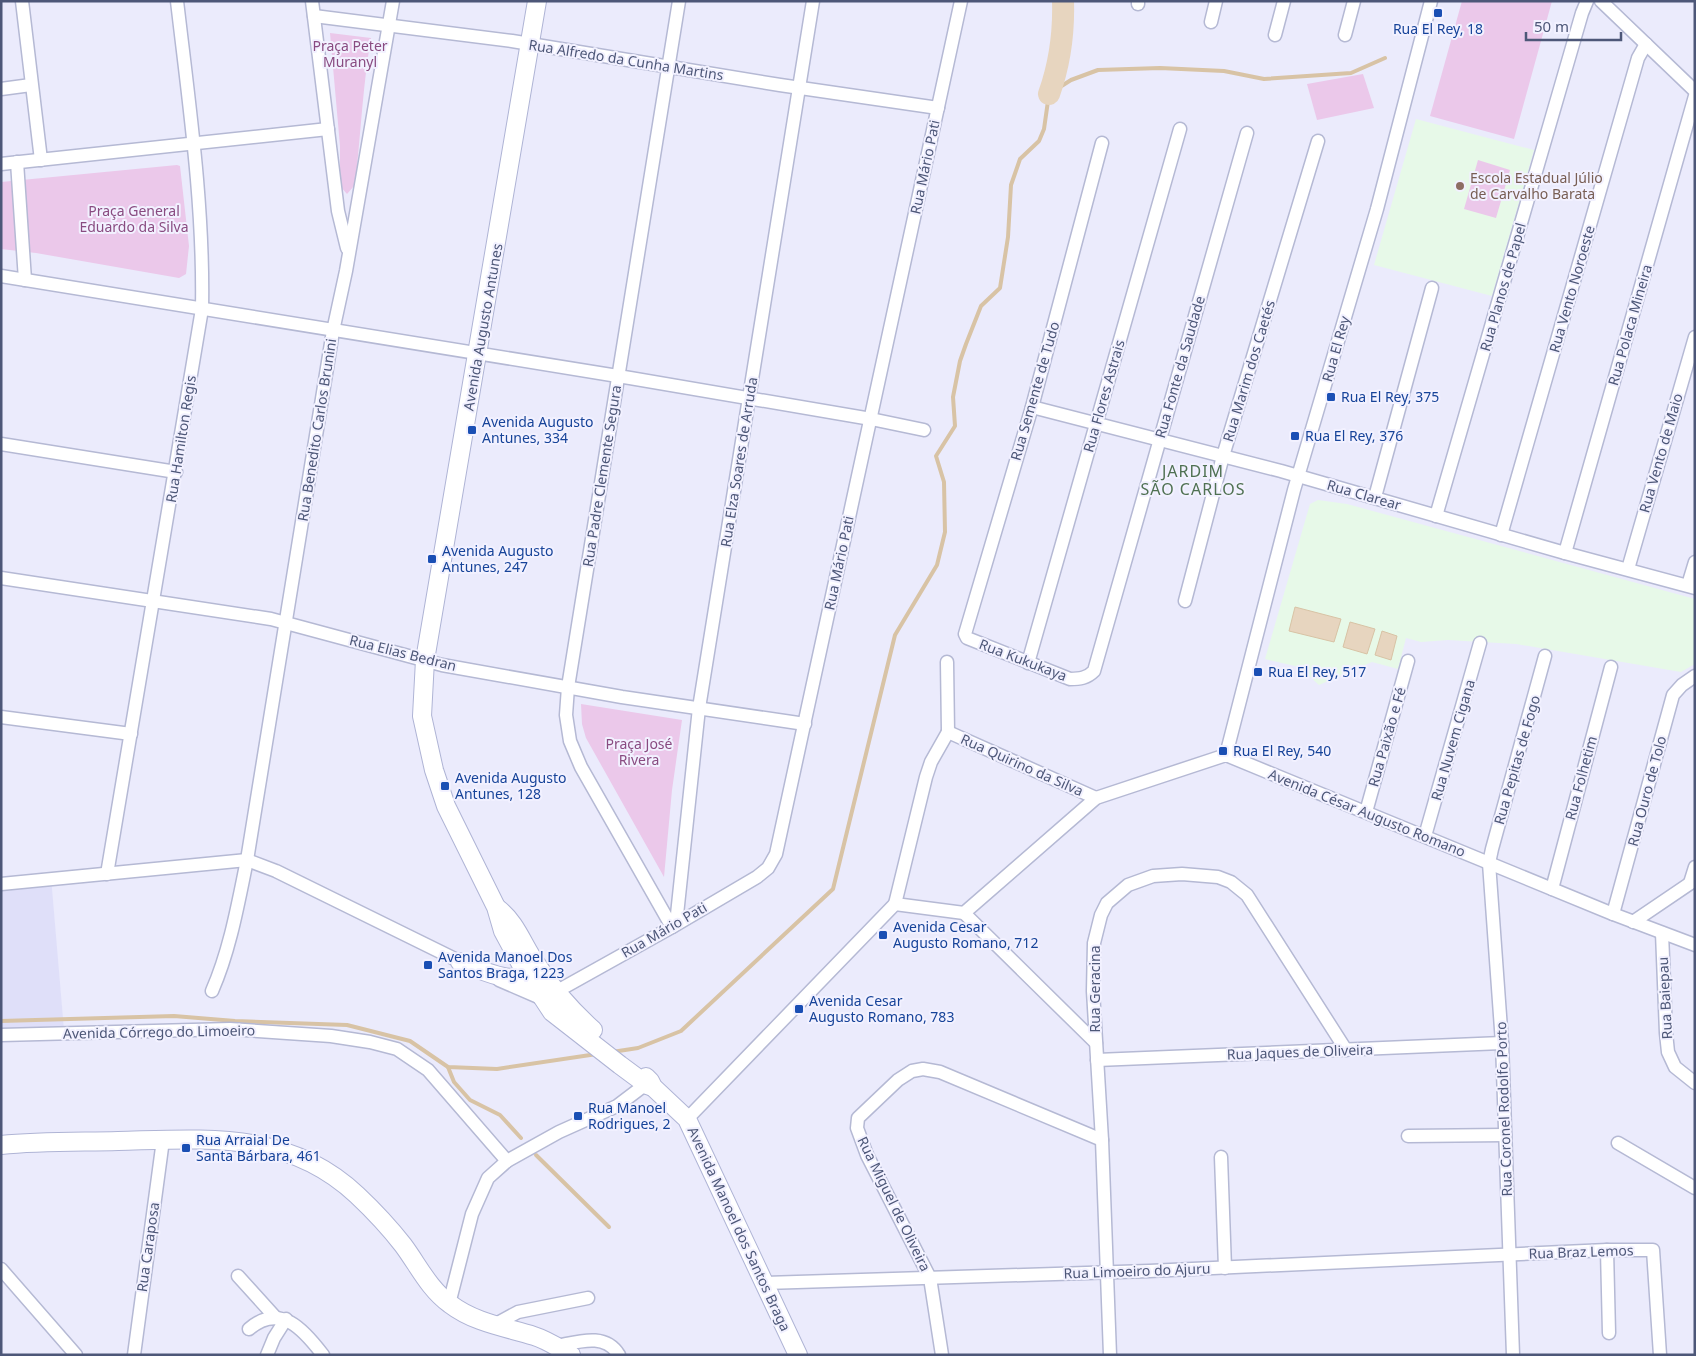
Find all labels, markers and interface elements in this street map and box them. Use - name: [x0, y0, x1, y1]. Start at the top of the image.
- marker: Rua El Rey, 18: [1432, 7, 1444, 19]
- scale bar: [1526, 10, 1621, 42]
- text: 50 m: [1534, 16, 1569, 36]
- place label: Rua El Rey, 18: [1393, 19, 1483, 38]
- street label: Rua Alfredo da Cunha Martins: [527, 35, 725, 84]
- park label: Praça Peter Muranyl: [312, 36, 388, 71]
- street label: Rua Mário Pati: [905, 118, 944, 216]
- place label: Escola Estadual Júlio de Carvalho Barata: [1470, 168, 1603, 203]
- marker: Escola Estadual Júlio de Carvalho Barata: [1454, 180, 1466, 192]
- park label: Praça General Eduardo da Silva: [79, 201, 189, 236]
- street label: Rua Planos de Papel: [1475, 220, 1530, 353]
- street label: Rua Vento Noroeste: [1544, 223, 1599, 355]
- street label: Avenida Augusto Antunes: [458, 241, 507, 412]
- street label: Rua Polaca Mineira: [1603, 262, 1656, 388]
- street label: Rua Fonte da Saudade: [1150, 293, 1209, 440]
- street label: Rua Marim dos Caetés: [1218, 297, 1279, 444]
- street label: Rua El Rey: [1317, 313, 1354, 384]
- street label: Rua Semente de Tudo: [1006, 319, 1063, 463]
- street label: Rua Benedito Carlos Brunini: [293, 337, 340, 523]
- street label: Rua Flores Astrais: [1078, 337, 1129, 454]
- street label: Rua Hamilton Regis: [161, 374, 200, 504]
- street label: Rua Elza Soares de Arruda: [716, 376, 761, 548]
- street label: Rua Padre Clemente Segura: [578, 384, 625, 568]
- place label: Rua El Rey, 375: [1341, 387, 1439, 406]
- marker: Rua El Rey, 375: [1325, 391, 1337, 403]
- street label: Rua Vento de Maio: [1634, 391, 1687, 515]
- place label: Avenida Augusto Antunes, 334: [482, 412, 593, 447]
- marker: Avenida Augusto Antunes, 334: [466, 424, 478, 436]
- place label: Rua El Rey, 376: [1305, 426, 1403, 445]
- marker: Rua El Rey, 376: [1289, 430, 1301, 442]
- district label: JARDIM SÃO CARLOS: [1141, 460, 1245, 500]
- street label: Rua Clarear: [1325, 475, 1404, 514]
- street label: Rua Mário Pati: [819, 514, 858, 612]
- place label: Avenida Augusto Antunes, 247: [442, 541, 553, 576]
- marker: Avenida Augusto Antunes, 247: [426, 553, 438, 565]
- street label: Rua Elias Bedran: [348, 630, 459, 675]
- street label: Rua Kukukaya: [977, 634, 1070, 685]
- place label: Rua El Rey, 517: [1268, 662, 1366, 681]
- marker: Rua El Rey, 517: [1252, 666, 1264, 678]
- street label: Rua Nuvem Cigana: [1426, 677, 1479, 803]
- street label: Rua Paixão e Fé: [1363, 685, 1410, 789]
- street label: Rua Pepitas de Fogo: [1489, 693, 1544, 827]
- street label: Rua Quirino da Silva: [958, 729, 1086, 800]
- park label: Praça José Rivera: [606, 734, 673, 769]
- street label: Rua Folhetim: [1560, 734, 1601, 822]
- street label: Rua Ouro de Tolo: [1623, 734, 1670, 848]
- place label: Rua El Rey, 540: [1233, 741, 1331, 760]
- marker: Rua El Rey, 540: [1217, 745, 1229, 757]
- street label: Avenida César Augusto Romano: [1266, 764, 1469, 861]
- place label: Avenida Augusto Antunes, 128: [455, 768, 566, 803]
- marker: Avenida Augusto Antunes, 128: [439, 780, 451, 792]
- street label: Rua Mário Pati: [617, 897, 710, 962]
- place label: Avenida Cesar Augusto Romano, 712: [893, 917, 1038, 952]
- marker: Avenida Cesar Augusto Romano, 712: [877, 929, 889, 941]
- street label: Rua Geracina: [1085, 945, 1104, 1033]
- place label: Avenida Manoel Dos Santos Braga, 1223: [438, 947, 573, 982]
- street label: Rua Baiepau: [1653, 956, 1676, 1040]
- marker: Avenida Manoel Dos Santos Braga, 1223: [422, 959, 434, 971]
- place label: Avenida Cesar Augusto Romano, 783: [809, 991, 954, 1026]
- marker: Avenida Cesar Augusto Romano, 783: [793, 1003, 805, 1015]
- street label: Avenida Córrego do Limoeiro: [63, 1020, 255, 1043]
- street label: Rua Coronel Rodolfo Porto: [1491, 1021, 1516, 1197]
- street label: Rua Jaques de Oliveira: [1227, 1039, 1373, 1064]
- place label: Rua Manoel Rodrigues, 2: [588, 1098, 670, 1133]
- marker: Rua Manoel Rodrigues, 2: [572, 1110, 584, 1122]
- street label: Avenida Manoel dos Santos Braga: [684, 1123, 795, 1334]
- place label: Rua Arraial De Santa Bárbara, 461: [196, 1130, 321, 1165]
- street label: Rua Miguel de Oliveira: [854, 1133, 935, 1274]
- marker: Rua Arraial De Santa Bárbara, 461: [180, 1142, 192, 1154]
- street label: Rua Caraposa: [132, 1201, 163, 1293]
- street label: Rua Braz Lemos: [1528, 1240, 1634, 1263]
- street label: Rua Limoeiro do Ajuru: [1063, 1258, 1211, 1283]

